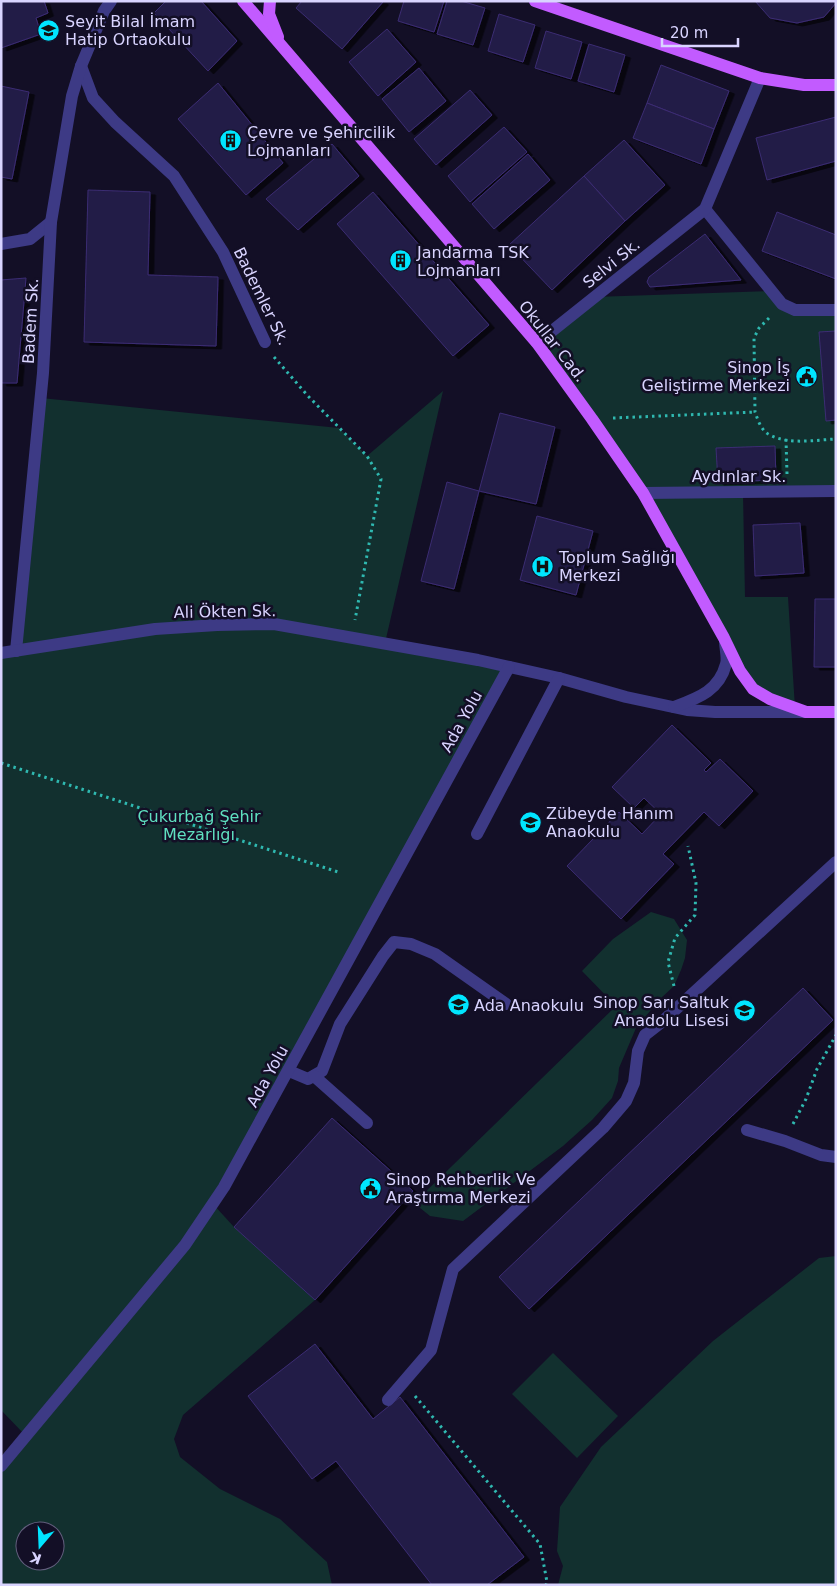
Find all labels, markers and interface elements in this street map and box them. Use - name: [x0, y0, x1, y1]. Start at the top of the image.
- place label: Seyit Bilal İmam Hatip Ortaokulu: [65, 12, 195, 49]
- scale bar: [662, 15, 738, 47]
- school or university icon: Seyit Bilal İmam Hatip Ortaokulu: [37, 18, 61, 42]
- text: 20 m: [670, 24, 708, 42]
- place label: Çevre ve Şehircilik Lojmanları: [247, 123, 396, 160]
- building icon: Çevre ve Şehircilik Lojmanları: [219, 129, 243, 153]
- street label: Selvi Sk.: [579, 235, 644, 292]
- place label: Jandarma TSK Lojmanları: [416, 243, 529, 280]
- street label: Bademler Sk.: [230, 244, 294, 348]
- building icon: Jandarma TSK Lojmanları: [389, 249, 413, 273]
- street label: Badem Sk.: [19, 278, 42, 364]
- street label: Okullar Cad.: [515, 297, 590, 386]
- place label: Sinop İş Geliştirme Merkezi: [641, 358, 790, 395]
- public building icon: Sinop İş Geliştirme Merkezi: [794, 364, 818, 388]
- street label: Aydınlar Sk.: [692, 467, 786, 486]
- place label: Toplum Sağlığı Merkezi: [558, 548, 675, 585]
- hospital icon: Toplum Sağlığı Merkezi: [531, 554, 555, 578]
- street label: Ali Ökten Sk.: [174, 601, 276, 622]
- street label: Ada Yolu: [437, 687, 486, 755]
- place label: Zübeyde Hanım Anaokulu: [546, 804, 674, 841]
- park label: Çukurbağ Şehir Mezarlığı: [137, 807, 261, 844]
- school or university icon: Zübeyde Hanım Anaokulu: [518, 810, 542, 834]
- school or university icon: Ada Anaokulu: [446, 993, 470, 1017]
- place label: Sinop Sarı Saltuk Anadolu Lisesi: [593, 993, 730, 1030]
- place label: Ada Anaokulu: [474, 996, 584, 1015]
- school or university icon: Sinop Sarı Saltuk Anadolu Lisesi: [733, 999, 757, 1023]
- street label: Ada Yolu: [243, 1042, 292, 1110]
- place label: Sinop Rehberlik Ve Araştırma Merkezi: [386, 1170, 536, 1207]
- public building icon: Sinop Rehberlik Ve Araştırma Merkezi: [358, 1176, 382, 1200]
- north arrow: [15, 1521, 65, 1571]
- text: K: [27, 1549, 44, 1568]

